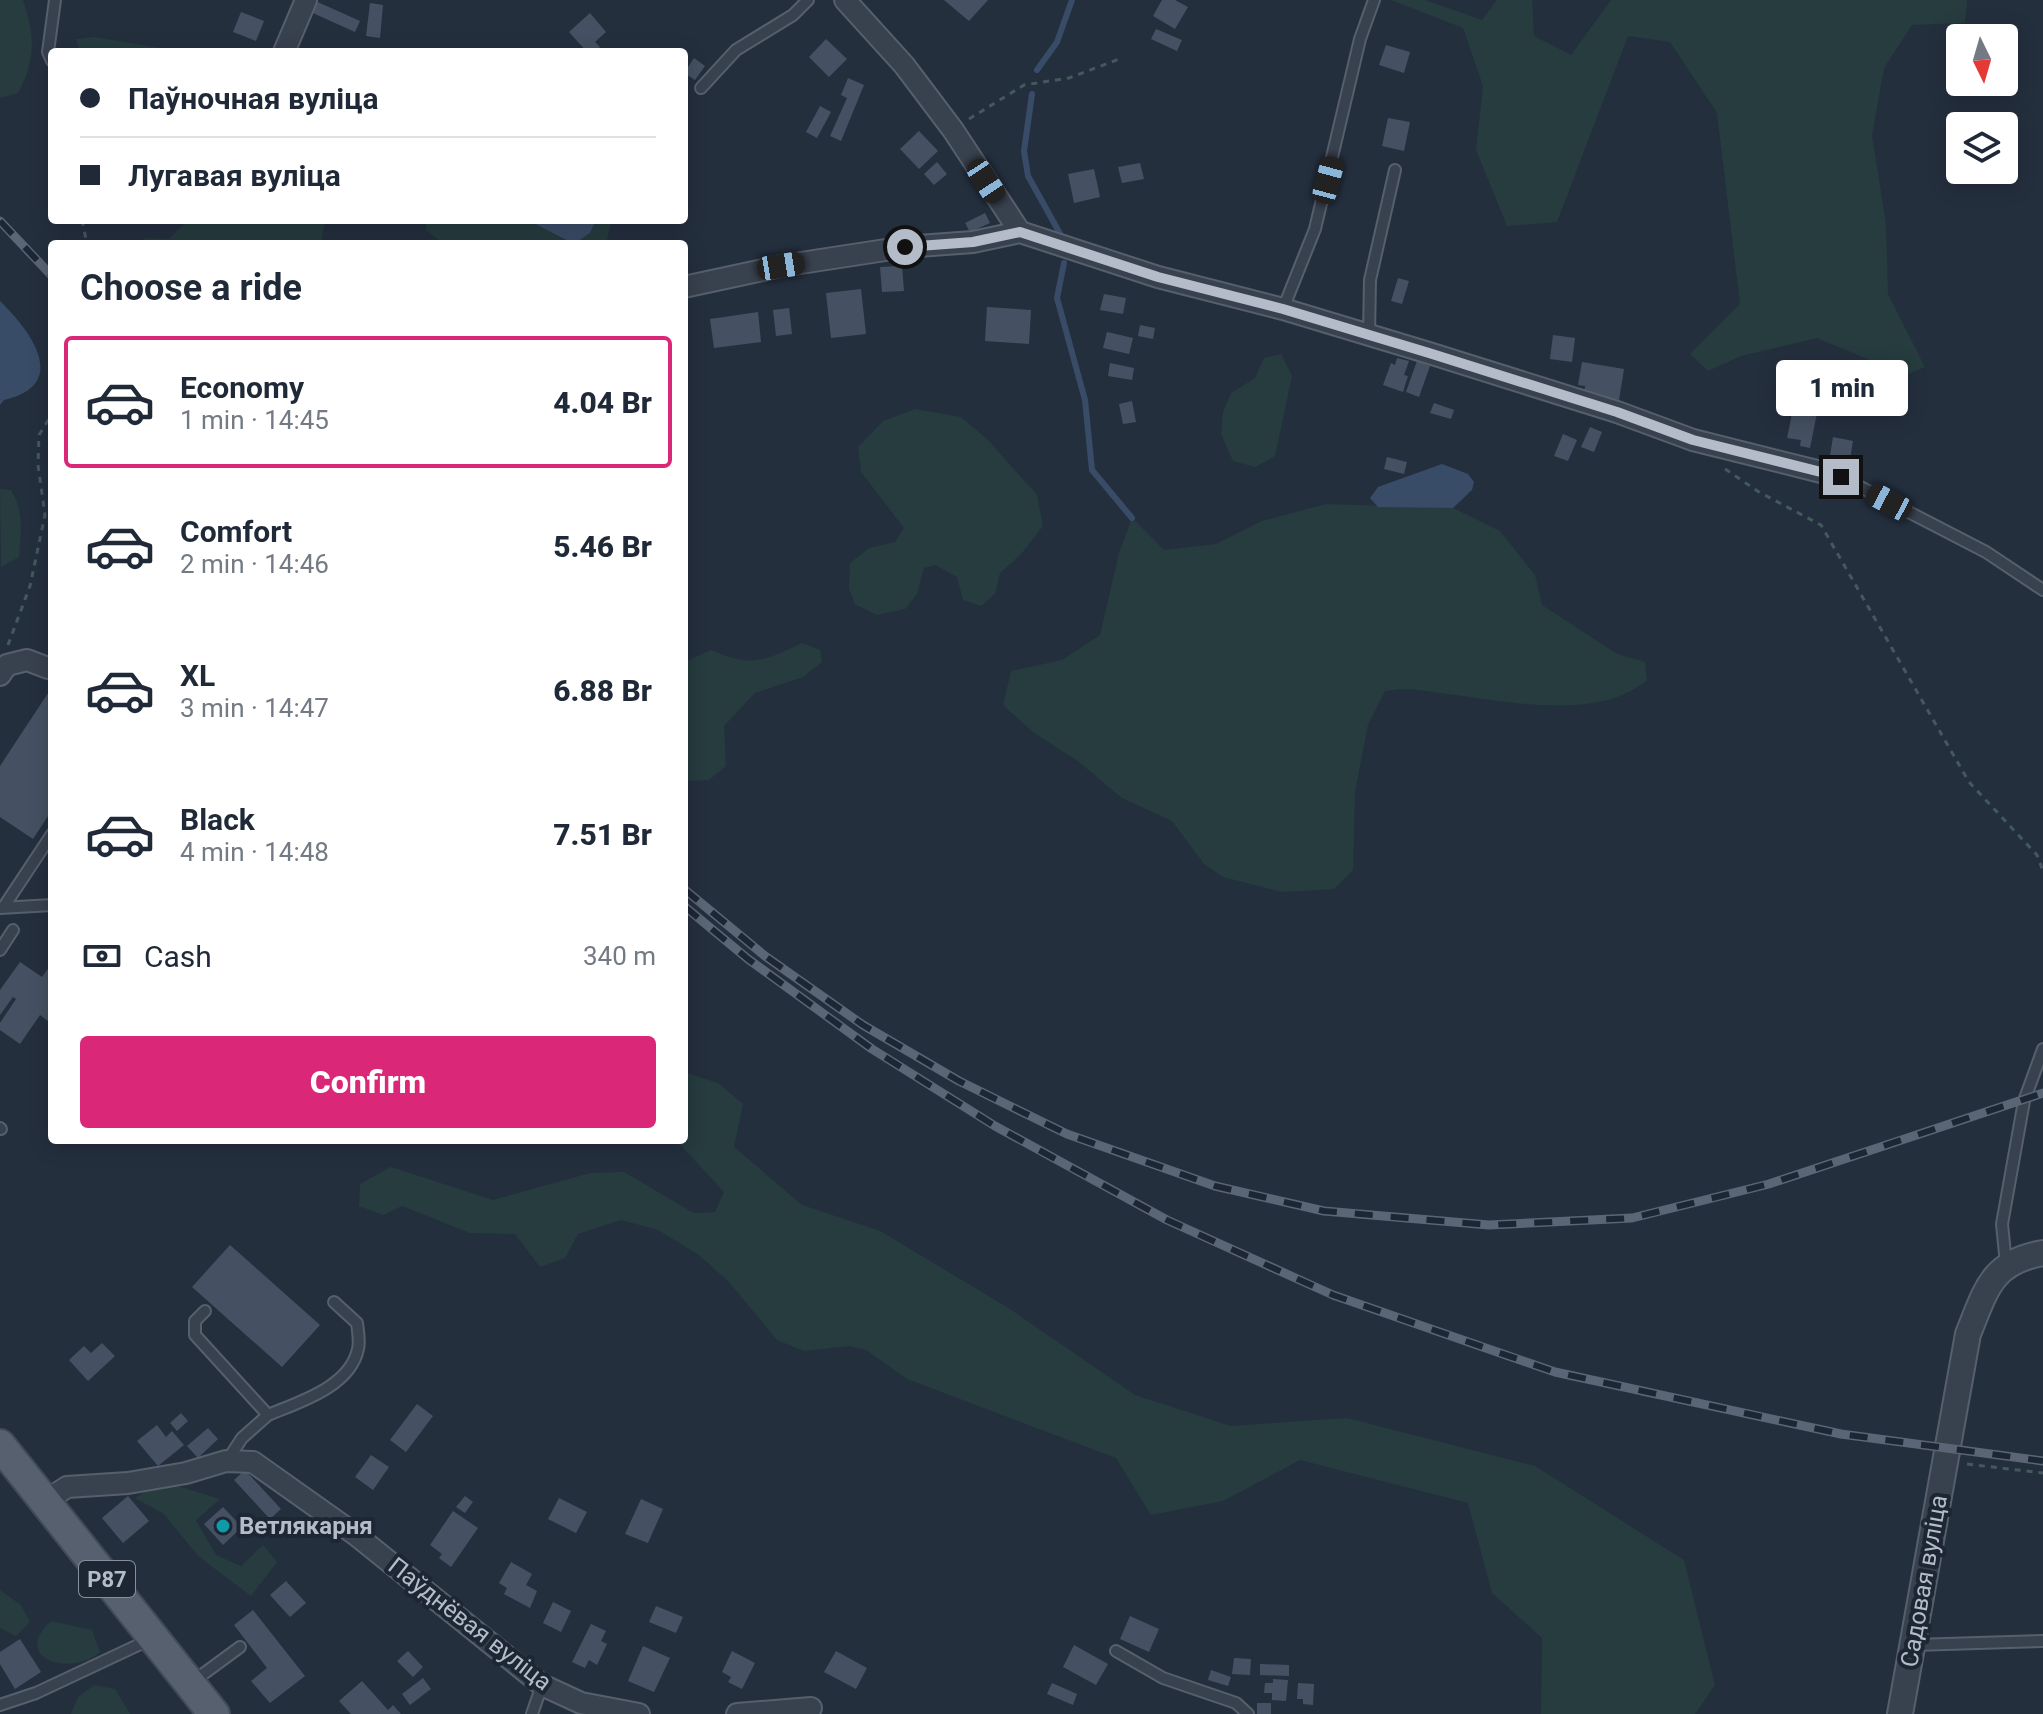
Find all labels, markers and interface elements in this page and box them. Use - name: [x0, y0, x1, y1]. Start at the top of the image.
- north arrow: [1946, 24, 2018, 96]
- map controls: [1946, 24, 2018, 184]
- text: Паўночная вуліца: [128, 81, 379, 116]
- button: layers: [1946, 112, 2018, 184]
- car: [963, 154, 1009, 208]
- car: [1310, 154, 1346, 206]
- text: Лугавая вуліца: [128, 158, 341, 193]
- route start: [887, 229, 923, 265]
- car: [755, 250, 807, 282]
- text: Choose a ride: [80, 267, 302, 309]
- callout: 1 min: [1775, 361, 1907, 417]
- icon: car: [84, 366, 156, 438]
- text: Economy: [180, 370, 304, 405]
- text: 1 min: [1809, 373, 1875, 403]
- text: 4.04 Br: [553, 385, 652, 420]
- text: 1 min · 14:45: [180, 405, 329, 435]
- route end: [1823, 459, 1859, 495]
- car: [1862, 480, 1916, 524]
- icon: car: [84, 510, 156, 582]
- text: Comfort: [180, 514, 292, 549]
- text: 5.46 Br: [553, 529, 652, 564]
- text: 2 min · 14:46: [180, 549, 329, 579]
- icon: car: [84, 654, 156, 726]
- text: XL: [180, 658, 215, 693]
- text: 6.88 Br: [553, 673, 652, 708]
- text: 3 min · 14:47: [180, 693, 329, 723]
- icon: car: [84, 798, 156, 870]
- text: Black: [180, 802, 255, 837]
- text: 7.51 Br: [553, 817, 652, 852]
- text: 4 min · 14:48: [180, 837, 329, 867]
- icon: cash: [80, 934, 124, 978]
- text: Cash: [144, 939, 212, 974]
- text: 340 m: [583, 941, 656, 971]
- button: Confirm: [80, 1036, 656, 1128]
- street label: Садовая вуліца: [1895, 1493, 1953, 1669]
- place label: Ветлякарня: [239, 1512, 373, 1540]
- marker: Ветлякарня: [214, 1517, 232, 1535]
- street label: Паўднёвая вуліца: [383, 1552, 557, 1696]
- road number: Р87: [79, 1561, 135, 1597]

